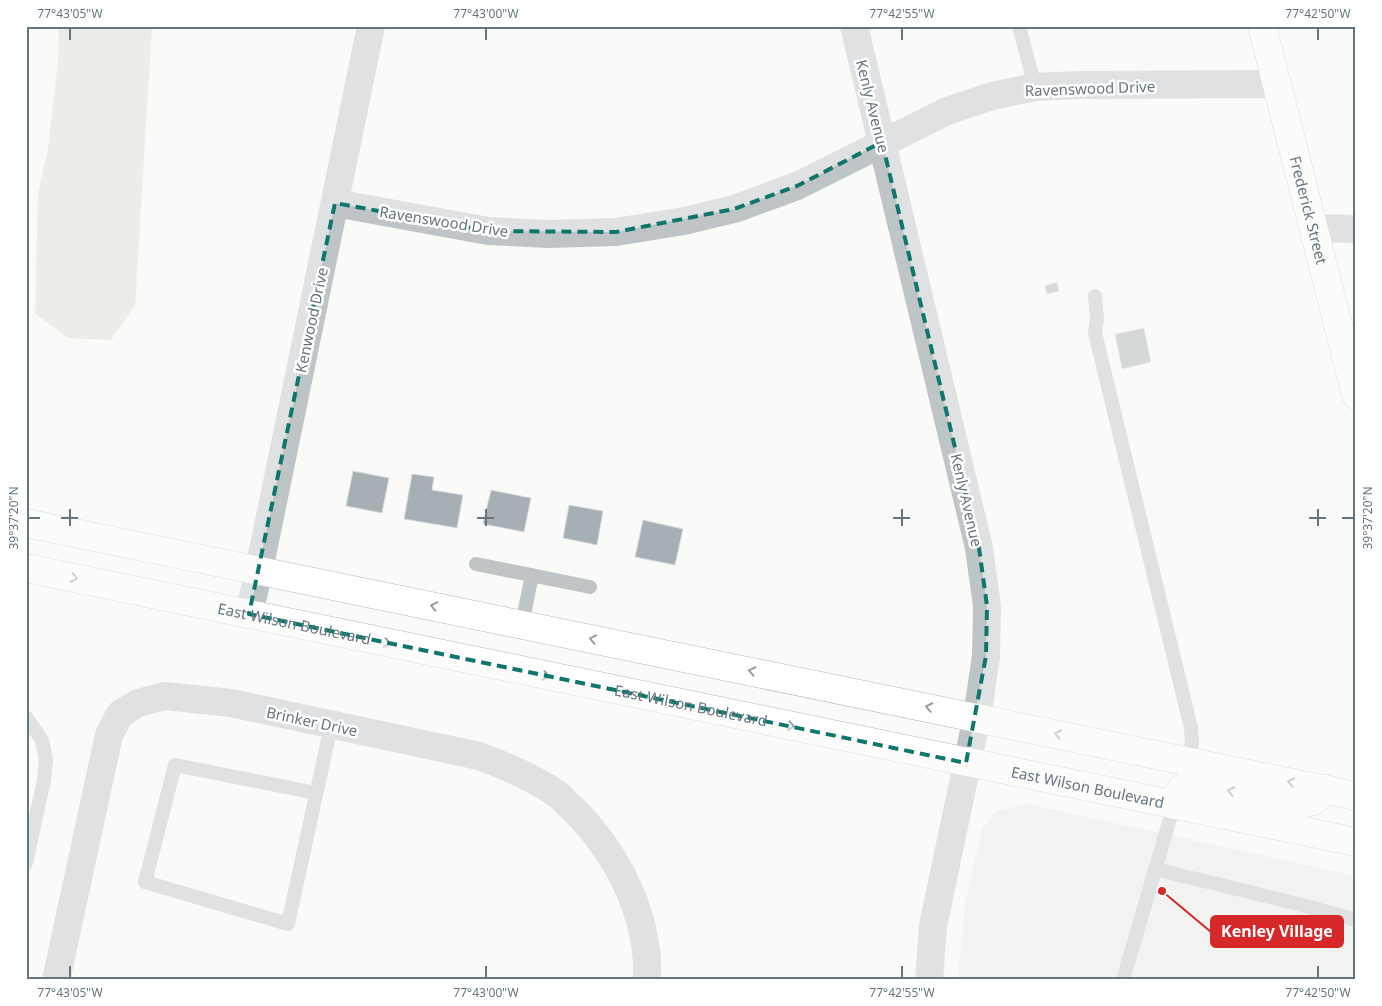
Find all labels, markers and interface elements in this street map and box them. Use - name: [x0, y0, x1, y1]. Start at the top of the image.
- text: 77°43'05"W: [37, 5, 103, 22]
- text: 77°43'00"W: [453, 5, 519, 22]
- text: 77°42'55"W: [869, 5, 935, 22]
- text: 77°42'50"W: [1285, 5, 1351, 22]
- street label: Kenly Avenue: [852, 57, 894, 155]
- street label: Ravenswood Drive: [1024, 76, 1156, 100]
- street label: Frederick Street: [1286, 154, 1332, 267]
- street label: Ravenswood Drive: [378, 201, 510, 241]
- street label: Kenwood Drive: [290, 265, 332, 375]
- street label: Kenly Avenue: [947, 451, 987, 549]
- text: 39°37'20"N: [5, 486, 22, 550]
- text: 39°37'20"N: [1359, 486, 1376, 550]
- one-way arrow: [70, 572, 78, 582]
- street label: East Wilson Boulevard: [216, 598, 373, 649]
- one-way arrow: [430, 601, 438, 612]
- one-way arrow: [589, 634, 598, 645]
- one-way arrow: [383, 637, 392, 648]
- one-way arrow: [748, 667, 757, 677]
- one-way arrow: [542, 670, 551, 681]
- street label: East Wilson Boulevard: [613, 679, 769, 731]
- street label: Brinker Drive: [265, 702, 359, 740]
- one-way arrow: [924, 703, 933, 713]
- one-way arrow: [787, 721, 796, 731]
- one-way arrow: [1054, 729, 1063, 740]
- street label: East Wilson Boulevard: [1009, 761, 1166, 812]
- one-way arrow: [1286, 777, 1295, 788]
- one-way arrow: [1227, 786, 1236, 797]
- callout: Kenley Village: [1211, 916, 1343, 947]
- text: Kenley Village: [1221, 920, 1333, 942]
- text: 77°43'05"W: [37, 984, 103, 1001]
- text: 77°43'00"W: [453, 984, 519, 1001]
- text: 77°42'55"W: [869, 984, 935, 1001]
- text: 77°42'50"W: [1285, 984, 1351, 1001]

